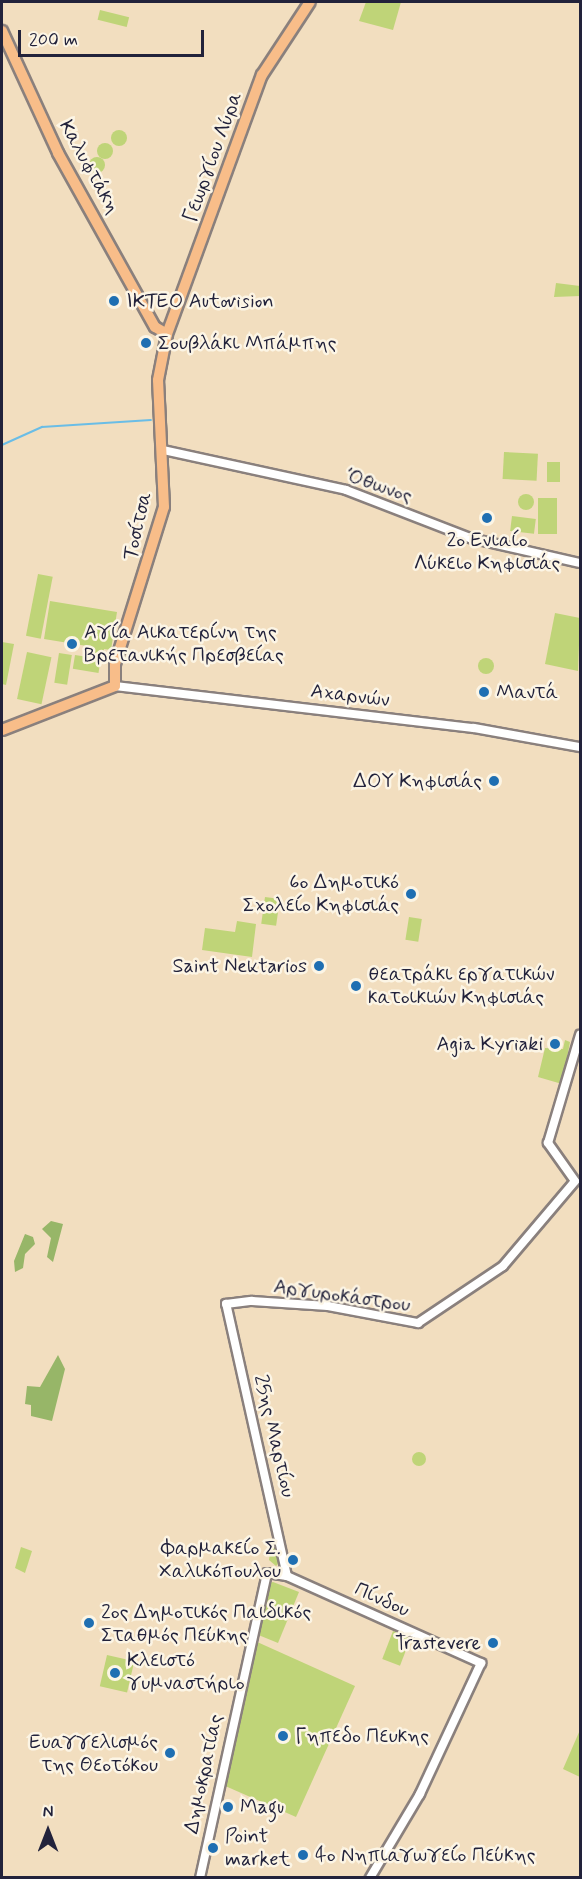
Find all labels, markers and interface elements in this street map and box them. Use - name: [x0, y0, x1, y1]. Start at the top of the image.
- scale bar: [21, 18, 207, 56]
- text: 200 m: [29, 28, 78, 52]
- street label: Γεωργίου Λύρα: [178, 89, 248, 225]
- street label: Καλυφτάκη: [53, 116, 125, 218]
- place label: ΙΚΤΕΟ Autovision: [126, 289, 274, 313]
- marker: ΙΚΤΕΟ Autovision: [107, 294, 121, 308]
- place label: Σουβλάκι Μπάμπης: [158, 331, 336, 355]
- marker: Σουβλάκι Μπάμπης: [139, 336, 153, 350]
- street label: Όθωνος: [343, 464, 415, 508]
- street label: Τοσίτσα: [119, 490, 157, 562]
- marker: 2ο Ενιαίο Λύκειο Κηφισιάς: [480, 511, 494, 525]
- place label: 2ο Ενιαίο Λύκειο Κηφισιάς: [414, 528, 560, 575]
- place label: Αγία Αικατερίνη της Βρετανικής Πρεσβείας: [84, 620, 284, 667]
- marker: Αγία Αικατερίνη της Βρετανικής Πρεσβείας: [65, 637, 79, 651]
- street label: Αχαρνών: [309, 679, 391, 713]
- place label: Μαντά: [496, 680, 558, 704]
- marker: Μαντά: [477, 685, 491, 699]
- place label: ΔΟΥ Κηφισιάς: [353, 769, 482, 793]
- marker: ΔΟΥ Κηφισιάς: [487, 774, 501, 788]
- place label: 6ο Δημοτικό Σχολείο Κηφισιάς: [243, 870, 399, 917]
- marker: 6ο Δημοτικό Σχολείο Κηφισιάς: [404, 887, 418, 901]
- place label: Saint Nektarios: [172, 954, 307, 978]
- marker: Saint Nektarios: [312, 959, 326, 973]
- place label: θεατράκι εργατικών κατοικιών Κηφισιάς: [368, 963, 555, 1010]
- marker: θεατράκι εργατικών κατοικιών Κηφισιάς: [349, 979, 363, 993]
- place label: Agia Kyriaki: [437, 1032, 543, 1056]
- marker: Agia Kyriaki: [548, 1037, 562, 1051]
- street label: Αργυροκάστρου: [272, 1275, 412, 1317]
- street label: 25ης Μαρτίου: [248, 1372, 300, 1500]
- place label: Φαρμακείο Σ. Χαλικόπουλου: [159, 1536, 281, 1583]
- marker: Φαρμακείο Σ. Χαλικόπουλου: [286, 1553, 300, 1567]
- street label: Πίνδου: [351, 1577, 413, 1623]
- place label: 2ος Δημοτικός Παιδικός Σταθμός Πεύκης: [101, 1600, 311, 1647]
- marker: 2ος Δημοτικός Παιδικός Σταθμός Πεύκης: [82, 1616, 96, 1630]
- place label: Trastevere: [395, 1631, 481, 1655]
- marker: Trastevere: [486, 1636, 500, 1650]
- place label: Κλειστό γυμναστήριο: [127, 1649, 245, 1696]
- marker: Κλειστό γυμναστήριο: [108, 1666, 122, 1680]
- street label: Δημοκρατίας: [180, 1712, 228, 1836]
- place label: Γηπεδο Πευκης: [295, 1724, 429, 1748]
- marker: Γηπεδο Πευκης: [276, 1729, 290, 1743]
- place label: Ευαγγελισμός της Θεοτόκου: [29, 1730, 158, 1777]
- marker: Ευαγγελισμός της Θεοτόκου: [163, 1746, 177, 1760]
- place label: Magu: [240, 1795, 284, 1819]
- marker: Magu: [221, 1800, 235, 1814]
- north arrow: [18, 1801, 78, 1861]
- text: N: [43, 1802, 53, 1823]
- place label: Point market: [225, 1824, 290, 1871]
- marker: Point market: [206, 1841, 220, 1855]
- place label: 4ο Νηπιαγωγείο Πεύκης: [315, 1843, 536, 1867]
- marker: 4ο Νηπιαγωγείο Πεύκης: [296, 1848, 310, 1862]

